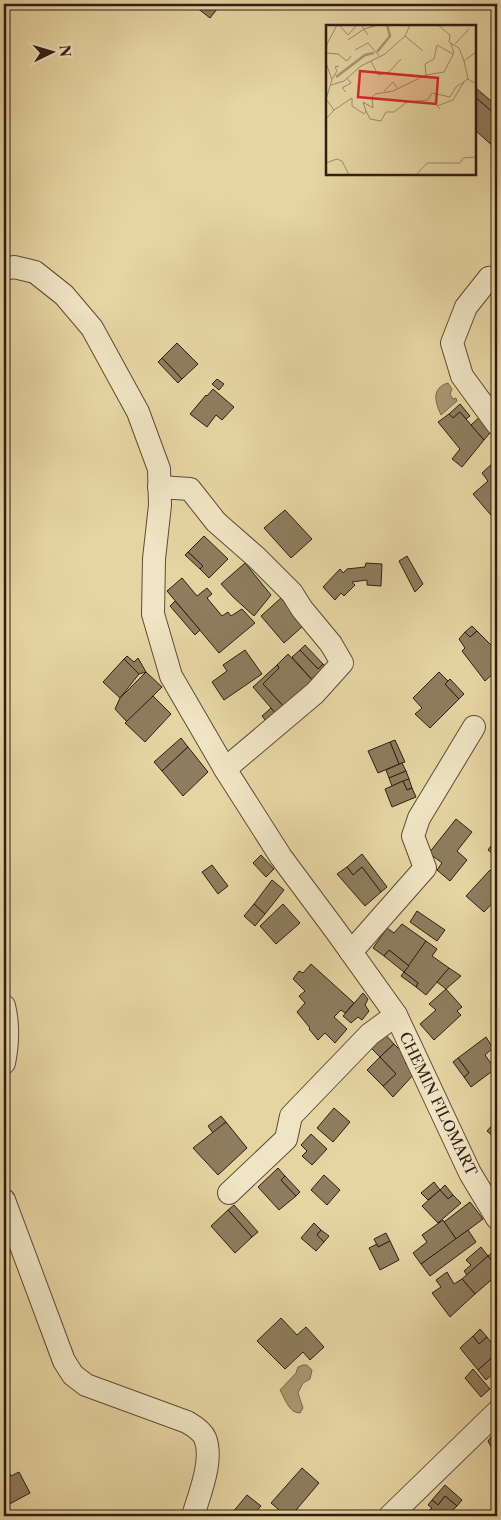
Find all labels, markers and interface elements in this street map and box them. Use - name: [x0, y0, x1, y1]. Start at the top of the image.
- inset map: [326, 25, 476, 175]
- north arrow: [28, 28, 78, 78]
- text: N: [55, 44, 74, 58]
- street label: CHEMIN FILOMART: [395, 1029, 482, 1179]

